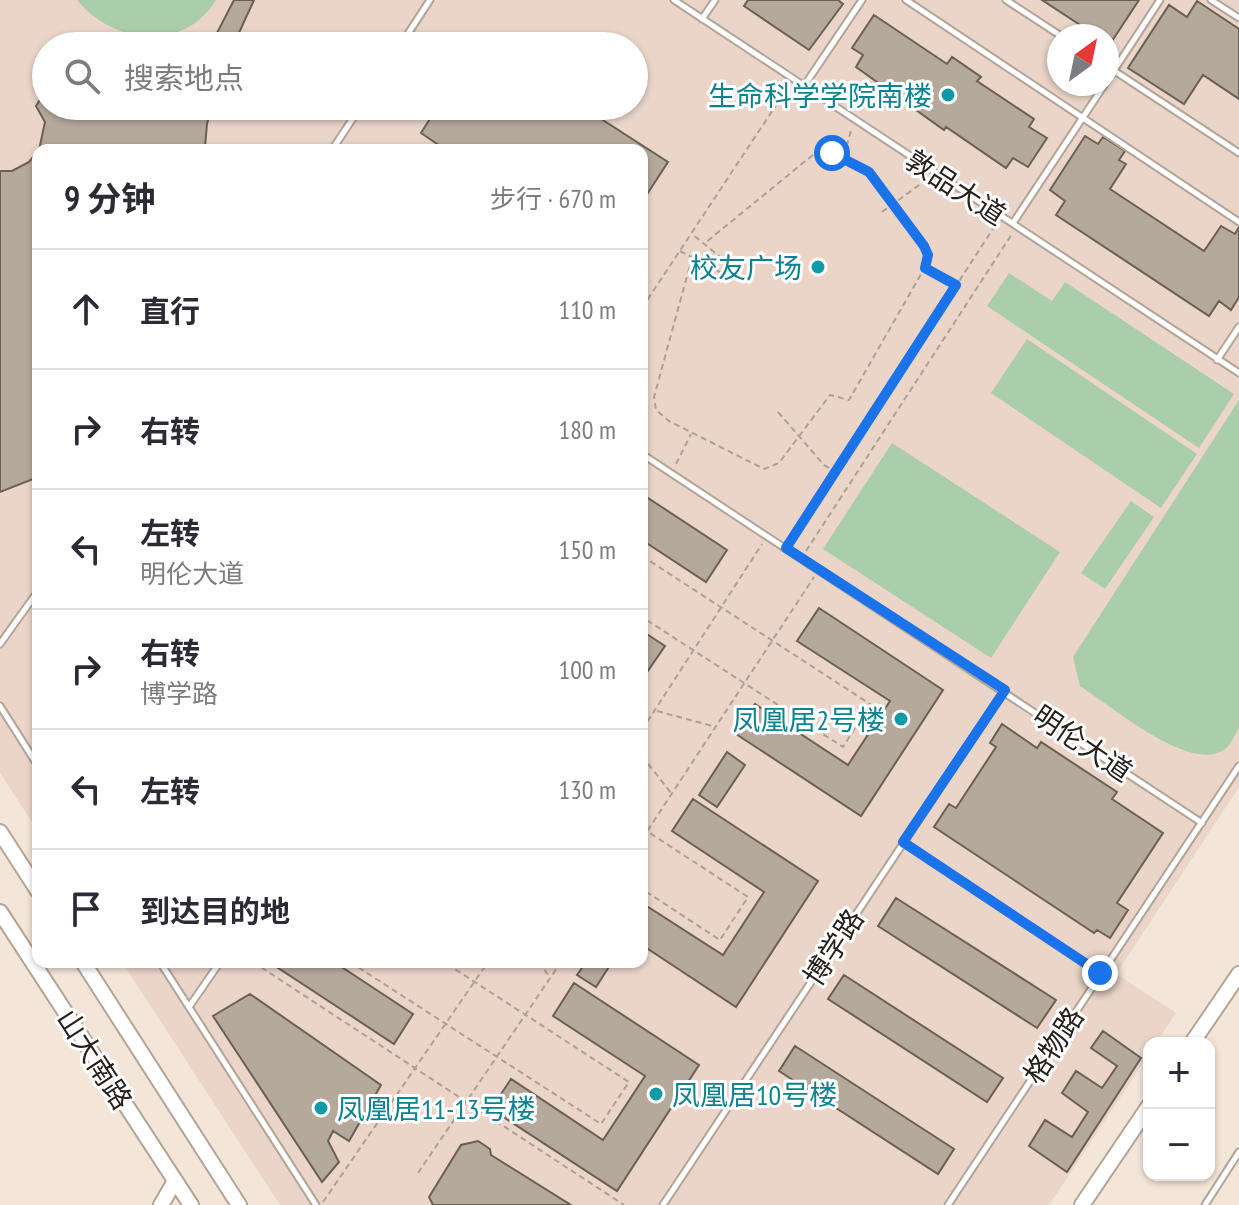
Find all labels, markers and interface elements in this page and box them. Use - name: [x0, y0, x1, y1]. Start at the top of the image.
- north arrow: [1047, 24, 1119, 96]
- search box: [32, 32, 648, 120]
- icon: search: [60, 54, 104, 98]
- text: 搜索地点: [124, 58, 244, 97]
- place label: 生命科学学院南楼: [708, 77, 932, 114]
- marker: 生命科学学院南楼: [939, 86, 957, 104]
- route start: [814, 135, 850, 171]
- street label: 敦品大道: [899, 141, 1013, 233]
- text: 9 分钟: [64, 176, 155, 220]
- text: 步行 · 670 m: [490, 182, 616, 215]
- place label: 校友广场: [690, 249, 802, 286]
- marker: 校友广场: [809, 258, 827, 276]
- icon: ahead: [64, 287, 108, 331]
- text: 直行: [140, 291, 200, 330]
- text: 110 m: [558, 293, 616, 326]
- icon: right: [64, 407, 108, 451]
- text: 右转: [140, 411, 200, 450]
- text: 180 m: [558, 413, 616, 446]
- text: 左转: [140, 513, 200, 552]
- icon: left: [64, 527, 108, 571]
- text: 150 m: [558, 533, 616, 566]
- text: 明伦大道: [140, 557, 244, 590]
- text: 右转: [140, 633, 200, 672]
- icon: right: [64, 647, 108, 691]
- text: 100 m: [558, 653, 616, 686]
- text: 博学路: [140, 677, 218, 710]
- street label: 明伦大道: [1026, 696, 1140, 790]
- place label: 凤凰居2号楼: [732, 701, 885, 738]
- marker: 凤凰居2号楼: [892, 710, 910, 728]
- icon: left: [64, 767, 108, 811]
- text: 左转: [140, 771, 200, 810]
- text: 130 m: [558, 773, 616, 806]
- icon: arrive: [64, 887, 108, 931]
- text: 到达目的地: [140, 891, 290, 930]
- street label: 博学路: [795, 902, 871, 992]
- route end: [1082, 955, 1118, 991]
- street label: 格物路: [1015, 1000, 1091, 1090]
- street label: 山大南路: [49, 1002, 141, 1116]
- map controls: [1143, 1037, 1215, 1181]
- button: +: [1143, 1037, 1215, 1109]
- place label: 凤凰居10号楼: [672, 1076, 837, 1113]
- marker: 凤凰居10号楼: [647, 1085, 665, 1103]
- place label: 凤凰居11-13号楼: [337, 1090, 536, 1127]
- marker: 凤凰居11-13号楼: [312, 1099, 330, 1117]
- button: −: [1143, 1109, 1215, 1181]

